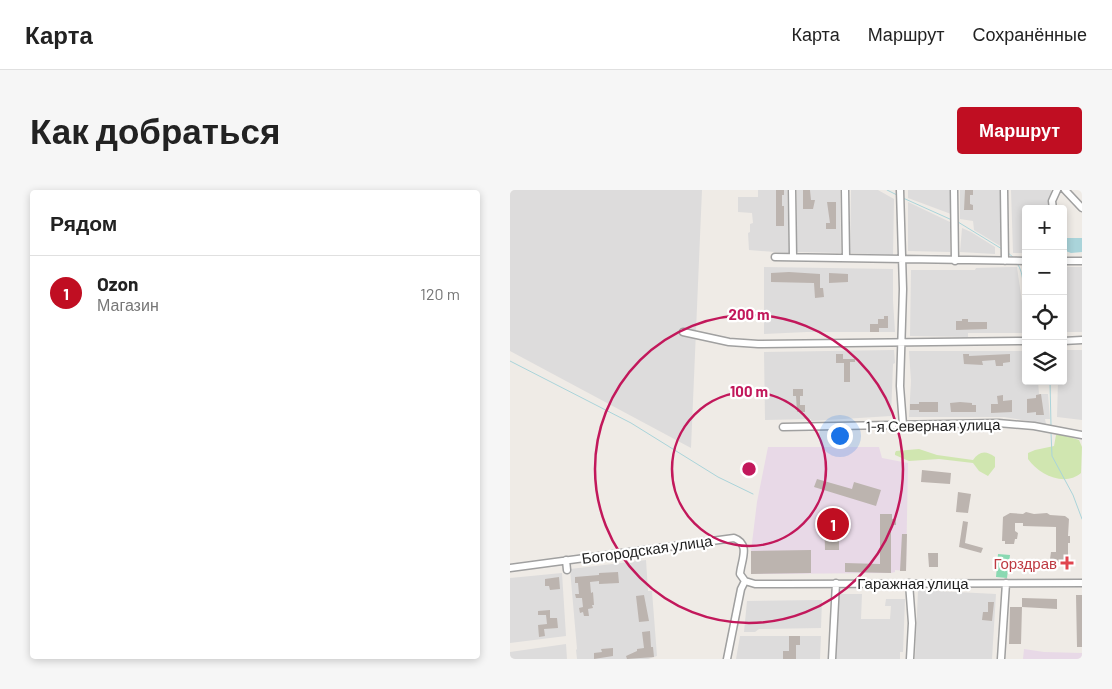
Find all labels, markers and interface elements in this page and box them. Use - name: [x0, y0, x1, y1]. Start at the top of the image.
- text: Карта: [25, 20, 93, 49]
- text: Карта: [792, 23, 840, 45]
- text: Маршрут: [868, 23, 944, 45]
- text: Сохранённые: [972, 23, 1087, 45]
- button: Маршрут: [957, 107, 1082, 154]
- text: Как добраться: [30, 109, 280, 151]
- map controls: [1022, 205, 1067, 385]
- button: +: [1022, 205, 1067, 250]
- text: Рядом: [50, 210, 117, 235]
- button: −: [1022, 250, 1067, 295]
- text: Ozon: [97, 272, 139, 295]
- text: 1: [63, 284, 69, 303]
- text: 120 m: [420, 284, 460, 303]
- text: Магазин: [97, 295, 159, 314]
- button: locate: [1022, 295, 1067, 340]
- text: 200 m: [728, 305, 770, 323]
- button: layers: [1022, 340, 1067, 385]
- text: 100 m: [730, 382, 768, 400]
- street label: 1-я Северная улица: [865, 415, 1001, 435]
- your location: [827, 423, 853, 449]
- centre of rings: [740, 460, 758, 478]
- pin: 1: [817, 505, 849, 543]
- street label: Богородская улица: [580, 531, 714, 567]
- place label: Горздрав: [993, 554, 1057, 572]
- marker: Горздрав: [1061, 557, 1073, 569]
- street label: Гаражная улица: [857, 574, 969, 592]

